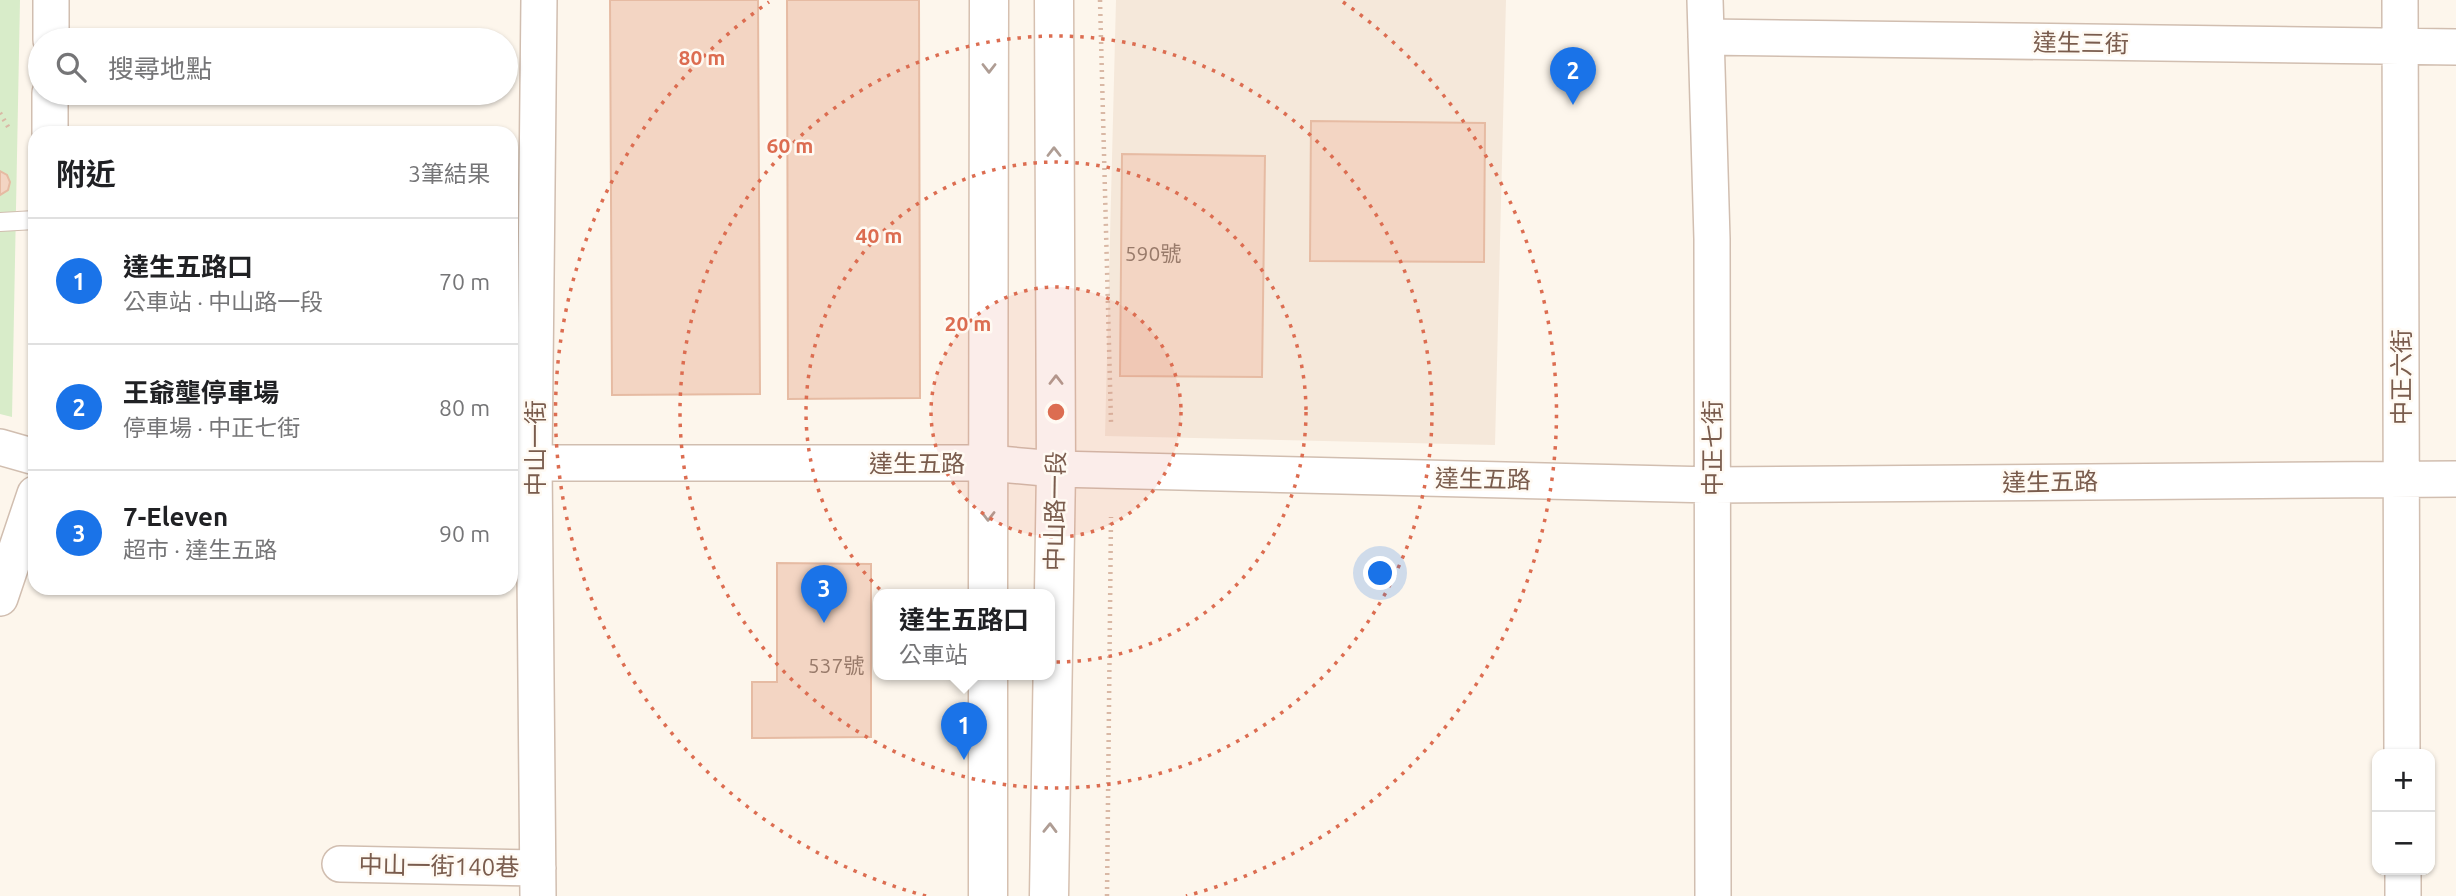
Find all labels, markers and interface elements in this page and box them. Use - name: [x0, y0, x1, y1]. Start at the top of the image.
- search box: [28, 28, 518, 105]
- street label: 達生三街: [2033, 29, 2129, 57]
- text: 80 m: [679, 45, 725, 69]
- pin: 2: [1550, 47, 1596, 105]
- icon: search: [52, 48, 90, 86]
- text: 搜尋地點: [108, 54, 212, 83]
- one-way arrow: [981, 63, 997, 74]
- text: 60 m: [767, 133, 813, 157]
- one-way arrow: [1046, 147, 1062, 157]
- text: 附近: [56, 157, 116, 191]
- text: 3筆結果: [408, 161, 490, 186]
- text: 40 m: [856, 223, 902, 247]
- house number: 590號: [1125, 241, 1181, 265]
- text: 達生五路口: [123, 252, 253, 281]
- text: 1: [73, 269, 85, 294]
- text: 70 m: [439, 269, 490, 294]
- text: 公車站 · 中山路一段: [123, 289, 323, 314]
- text: 20 m: [945, 311, 991, 335]
- street label: 中正六街: [2388, 329, 2415, 425]
- one-way arrow: [1048, 374, 1064, 385]
- text: 王爺壟停車場: [123, 378, 279, 407]
- text: 2: [73, 395, 85, 420]
- text: 80 m: [439, 395, 490, 420]
- street label: 中山一街: [522, 400, 549, 496]
- centre of rings: [1044, 400, 1068, 424]
- street label: 中正七街: [1699, 400, 1726, 496]
- text: 停車場 · 中正七街: [123, 415, 300, 440]
- street label: 達生五路: [869, 450, 965, 477]
- street label: 中山路一段: [1040, 451, 1070, 571]
- street label: 達生五路: [1435, 465, 1531, 493]
- street label: 達生五路: [2002, 468, 2098, 496]
- text: 7-Eleven: [123, 502, 228, 531]
- one-way arrow: [980, 511, 996, 522]
- text: 3: [73, 521, 85, 546]
- text: 90 m: [439, 521, 490, 546]
- text: 超市 · 達生五路: [123, 537, 277, 562]
- your location: [1363, 556, 1397, 590]
- pin: 3: [801, 565, 847, 623]
- popup: [873, 589, 1055, 680]
- text: 達生五路口: [899, 605, 1029, 634]
- text: 公車站: [899, 642, 968, 667]
- house number: 537號: [808, 653, 864, 677]
- pin: 1: [941, 702, 987, 760]
- map controls: [2372, 749, 2435, 875]
- button: +: [2372, 749, 2435, 812]
- button: −: [2372, 812, 2435, 875]
- one-way arrow: [1043, 822, 1058, 833]
- street label: 中山一街140巷: [358, 851, 520, 881]

